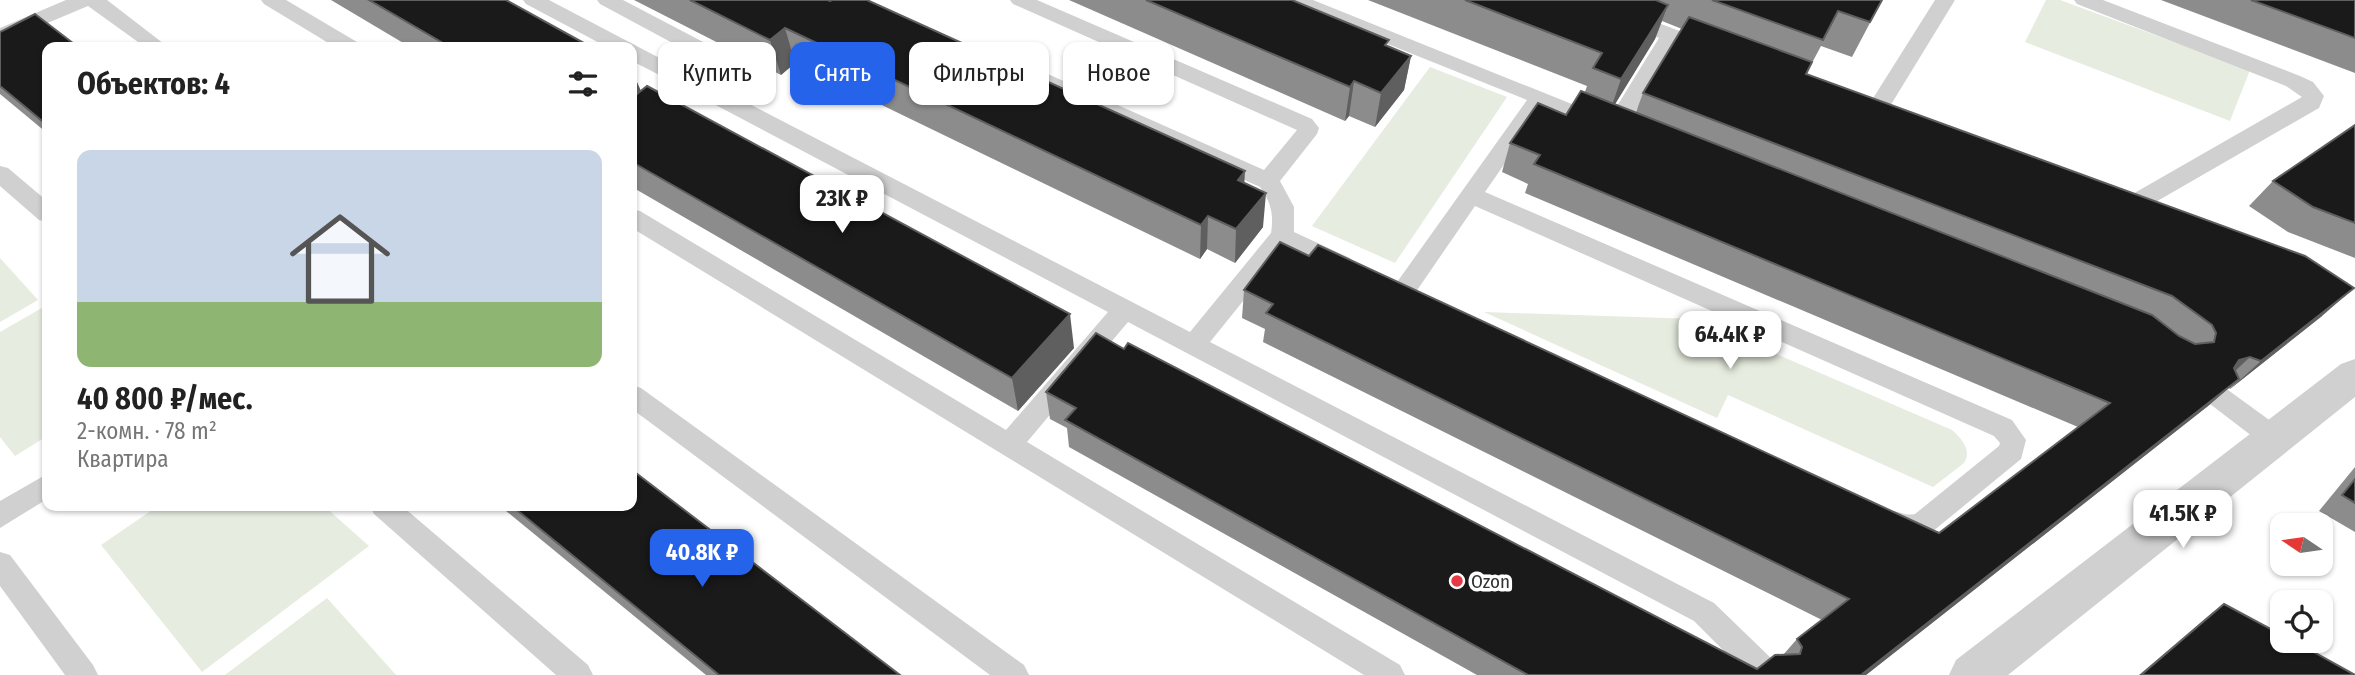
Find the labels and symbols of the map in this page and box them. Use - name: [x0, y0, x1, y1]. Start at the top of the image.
- pin: 23K ₽: [793, 176, 891, 235]
- pin: 64.4K ₽: [1665, 312, 1795, 371]
- pin: 41.5K ₽: [2118, 490, 2248, 550]
- north arrow: [2270, 513, 2333, 576]
- pin: 40.8K ₽: [637, 530, 767, 589]
- place label: Ozon: [1471, 570, 1510, 593]
- marker: Ozon: [1449, 573, 1465, 589]

